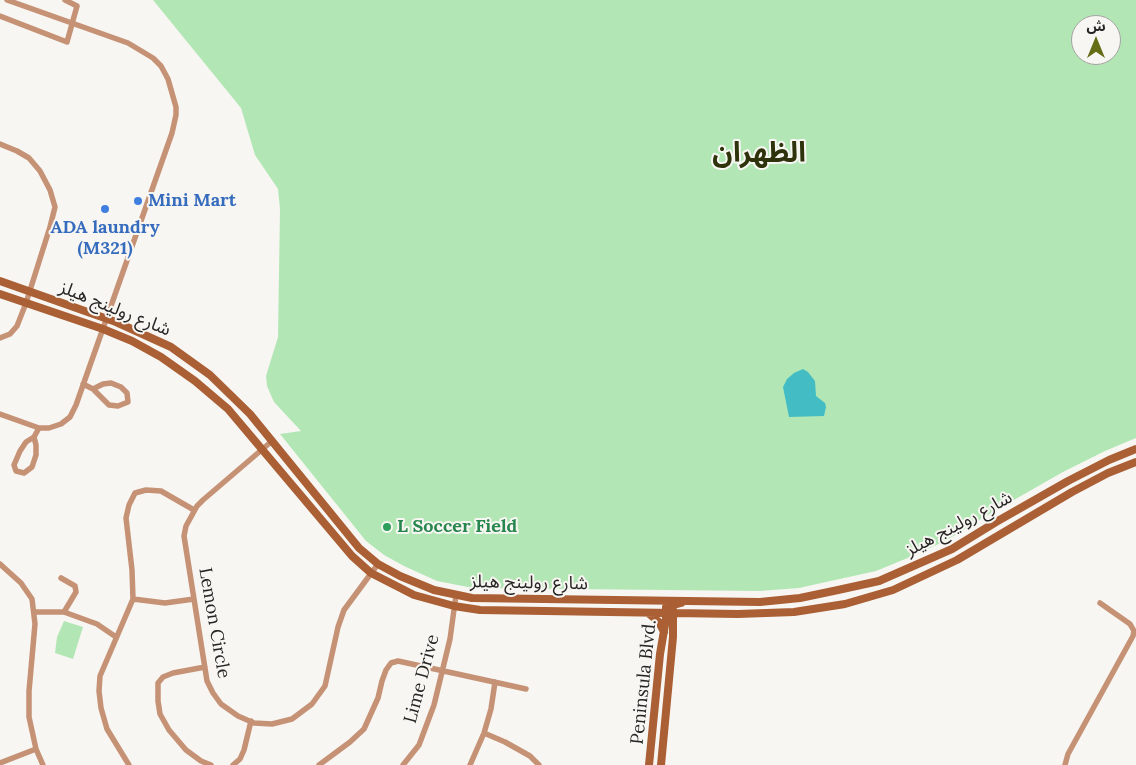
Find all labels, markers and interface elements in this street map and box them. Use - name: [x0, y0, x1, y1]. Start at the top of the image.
- north arrow: [1071, 15, 1121, 65]
- text: ش: [1086, 17, 1106, 35]
- district label: الظهران: [712, 137, 806, 171]
- place label: Mini Mart: [148, 190, 236, 212]
- marker: Mini Mart: [132, 195, 144, 207]
- marker: ADA laundry (M321): [99, 203, 111, 215]
- place label: ADA laundry (M321): [50, 217, 160, 260]
- street label: شارع رولينج هيلز: [56, 277, 174, 341]
- street label: شارع رولينج هيلز: [902, 487, 1016, 561]
- place label: L Soccer Field: [397, 516, 517, 538]
- marker: L Soccer Field: [381, 521, 393, 533]
- street label: Lemon Circle: [194, 566, 234, 680]
- street label: شارع رولينج هيلز: [470, 571, 588, 595]
- street label: Peninsula Blvd.: [627, 618, 661, 746]
- street label: Lime Drive: [400, 632, 444, 726]

